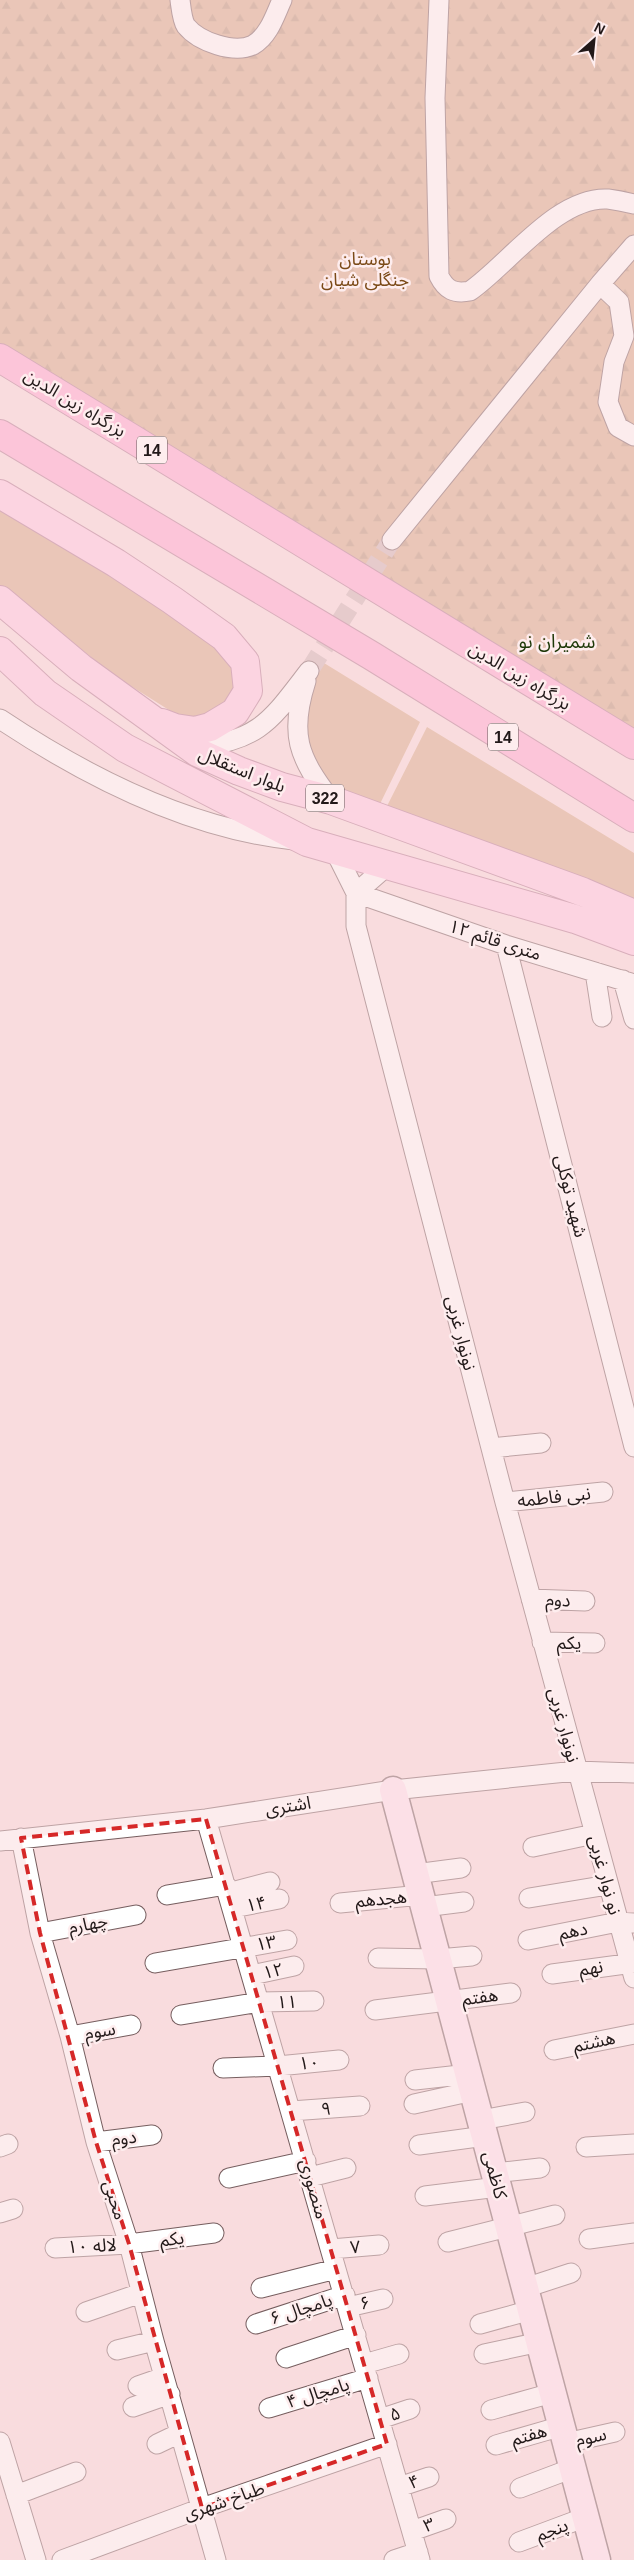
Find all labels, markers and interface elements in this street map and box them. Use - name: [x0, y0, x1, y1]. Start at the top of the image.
- north arrow: [569, 15, 619, 65]
- text: N: [592, 19, 608, 38]
- park label: بوستان جنگلی شیان: [321, 249, 409, 291]
- street label: بزرگراه زین الدین: [20, 365, 130, 442]
- road number: 14: [137, 436, 167, 464]
- district label: شمیران نو: [519, 631, 595, 653]
- street label: بزرگراه زین الدین: [465, 638, 575, 715]
- road number: 14: [488, 724, 518, 750]
- street label: بلوار استقلال: [195, 744, 288, 797]
- road number: 322: [306, 784, 344, 811]
- street label: ۱۲ متری قائم: [445, 916, 544, 967]
- street label: شهید توکلی: [550, 1153, 591, 1240]
- street label: نونوار غربی: [441, 1294, 480, 1373]
- street label: نبی فاطمه: [516, 1483, 592, 1512]
- street label: دوم: [545, 1590, 571, 1614]
- street label: یکم: [557, 1633, 581, 1656]
- street label: نونوار غربی: [543, 1686, 584, 1765]
- street label: اشتری: [264, 1793, 312, 1820]
- street label: نو نوار غربی: [584, 1833, 625, 1917]
- street label: هجدهم: [354, 1887, 408, 1914]
- street label: ۱۴: [244, 1892, 268, 1916]
- street label: چهارم: [67, 1910, 110, 1942]
- street label: دهم: [557, 1918, 590, 1947]
- street label: ۱۳: [254, 1931, 278, 1955]
- street label: نهم: [578, 1956, 605, 1983]
- street label: ۱۲: [261, 1959, 285, 1983]
- street label: هفتم: [461, 1985, 499, 2012]
- street label: ۱۱: [277, 1992, 297, 2012]
- street label: سوم: [83, 2018, 118, 2048]
- street label: هشتم: [571, 2028, 617, 2059]
- street label: ۱۰: [298, 2052, 320, 2074]
- street label: ۹: [320, 2099, 332, 2119]
- street label: دوم: [110, 2127, 138, 2153]
- street label: کاظمی: [478, 2149, 511, 2202]
- street label: منصوری: [295, 2157, 332, 2222]
- street label: محبی: [98, 2178, 131, 2223]
- street label: یکم: [159, 2228, 186, 2253]
- street label: لاله ۱۰: [67, 2235, 117, 2257]
- street label: ۷: [349, 2237, 361, 2257]
- street label: ۶ پامچال: [267, 2290, 335, 2330]
- street label: ۶: [358, 2292, 372, 2314]
- street label: پامچال ۴: [284, 2374, 352, 2413]
- street label: ۵: [387, 2403, 403, 2425]
- street label: هفتم: [509, 2420, 550, 2452]
- street label: سوم: [573, 2424, 609, 2454]
- street label: ۴: [406, 2471, 422, 2493]
- street label: طباخ شهری: [181, 2478, 268, 2527]
- street label: ۳: [421, 2514, 437, 2536]
- street label: پنجم: [533, 2515, 572, 2548]

